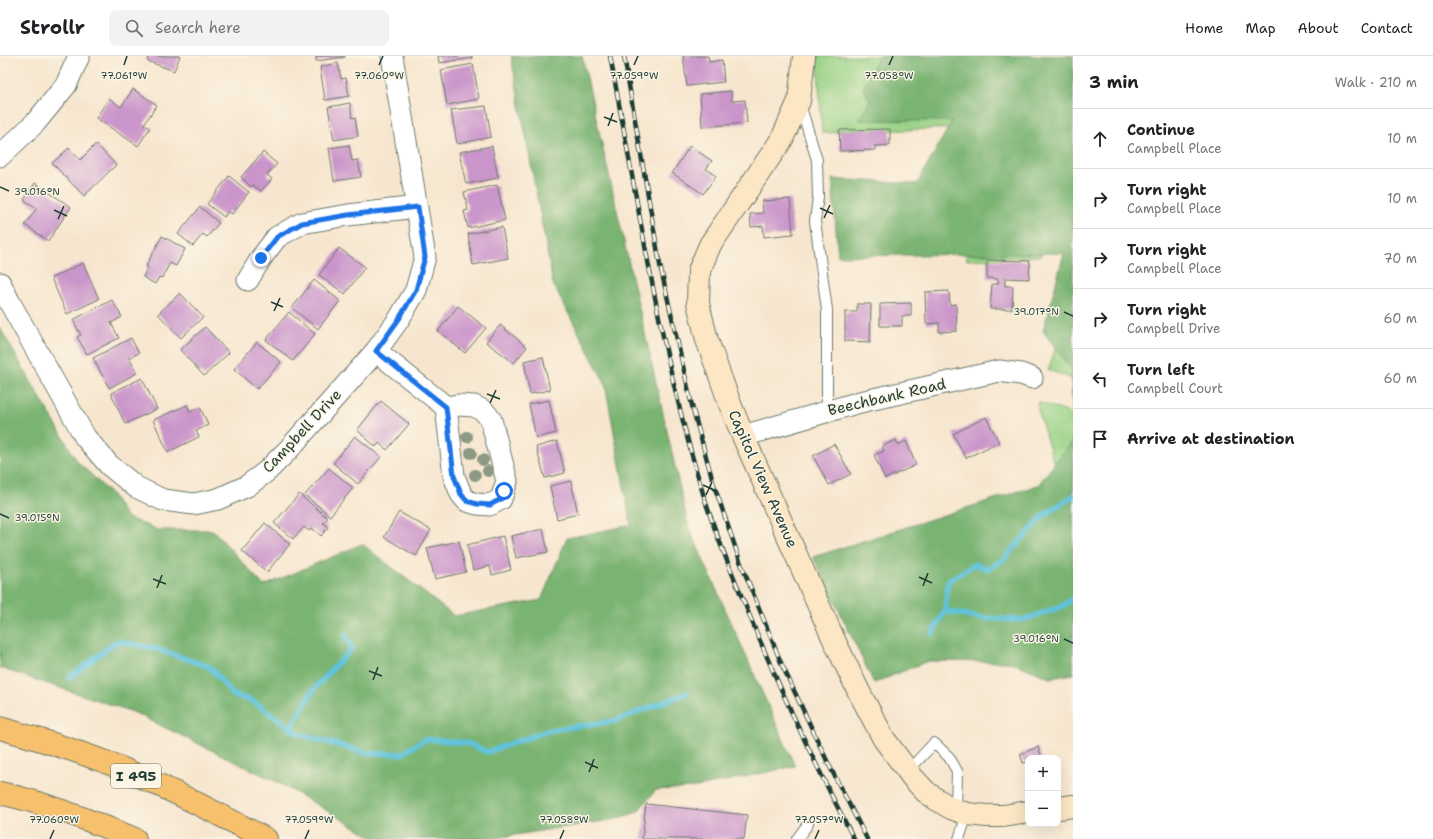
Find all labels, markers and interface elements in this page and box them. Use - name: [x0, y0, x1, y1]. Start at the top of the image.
- search box: [109, 10, 389, 46]
- text: Strollr: [20, 15, 85, 40]
- icon: search: [123, 17, 145, 39]
- text: Search here: [155, 18, 241, 38]
- text: Home: [1185, 19, 1224, 37]
- text: Map: [1246, 19, 1276, 37]
- text: About: [1298, 19, 1339, 37]
- text: Contact: [1361, 19, 1413, 37]
- text: 77.061°W: [101, 69, 148, 82]
- text: 77.060°W: [354, 69, 404, 82]
- text: 77.059°W: [609, 69, 659, 82]
- text: 77.058°W: [864, 69, 914, 82]
- text: 3 min: [1089, 71, 1139, 93]
- text: Walk · 210 m: [1335, 74, 1417, 91]
- text: Continue: [1127, 120, 1195, 140]
- icon: ahead: [1089, 128, 1111, 150]
- text: 10 m: [1387, 130, 1417, 147]
- text: Campbell Place: [1127, 140, 1222, 157]
- text: Turn right: [1127, 180, 1207, 200]
- text: 39.016°N: [14, 185, 60, 198]
- icon: right: [1089, 188, 1111, 210]
- text: 10 m: [1387, 190, 1417, 207]
- text: Campbell Place: [1127, 200, 1222, 217]
- text: Turn right: [1127, 240, 1207, 260]
- icon: right: [1089, 248, 1111, 270]
- route end: [252, 249, 270, 267]
- text: 70 m: [1383, 250, 1417, 267]
- text: Campbell Place: [1127, 260, 1222, 277]
- text: Turn right: [1127, 300, 1207, 320]
- text: 39.017°N: [1013, 305, 1059, 318]
- icon: right: [1089, 308, 1111, 330]
- text: 60 m: [1384, 310, 1417, 327]
- text: Campbell Drive: [1127, 320, 1220, 337]
- text: Turn left: [1127, 360, 1195, 380]
- icon: left: [1089, 368, 1111, 390]
- text: 60 m: [1384, 370, 1417, 387]
- street label: Beechbank Road: [826, 374, 948, 420]
- text: Campbell Court: [1127, 380, 1223, 397]
- street label: Campbell Drive: [258, 385, 346, 477]
- street label: Capitol View Avenue: [724, 407, 802, 551]
- icon: arrive: [1089, 428, 1111, 450]
- text: Arrive at destination: [1127, 429, 1295, 449]
- route start: [495, 482, 513, 500]
- text: 39.015°N: [14, 511, 60, 524]
- text: 39.016°N: [1013, 632, 1059, 645]
- map controls: [1025, 755, 1061, 827]
- button: +: [1025, 755, 1061, 791]
- road number: I 495: [111, 764, 161, 788]
- button: −: [1025, 791, 1061, 827]
- text: 77.060°W: [29, 813, 79, 826]
- text: 77.059°W: [284, 813, 334, 826]
- text: 77.058°W: [539, 813, 589, 826]
- text: 77.057°W: [794, 813, 844, 826]

